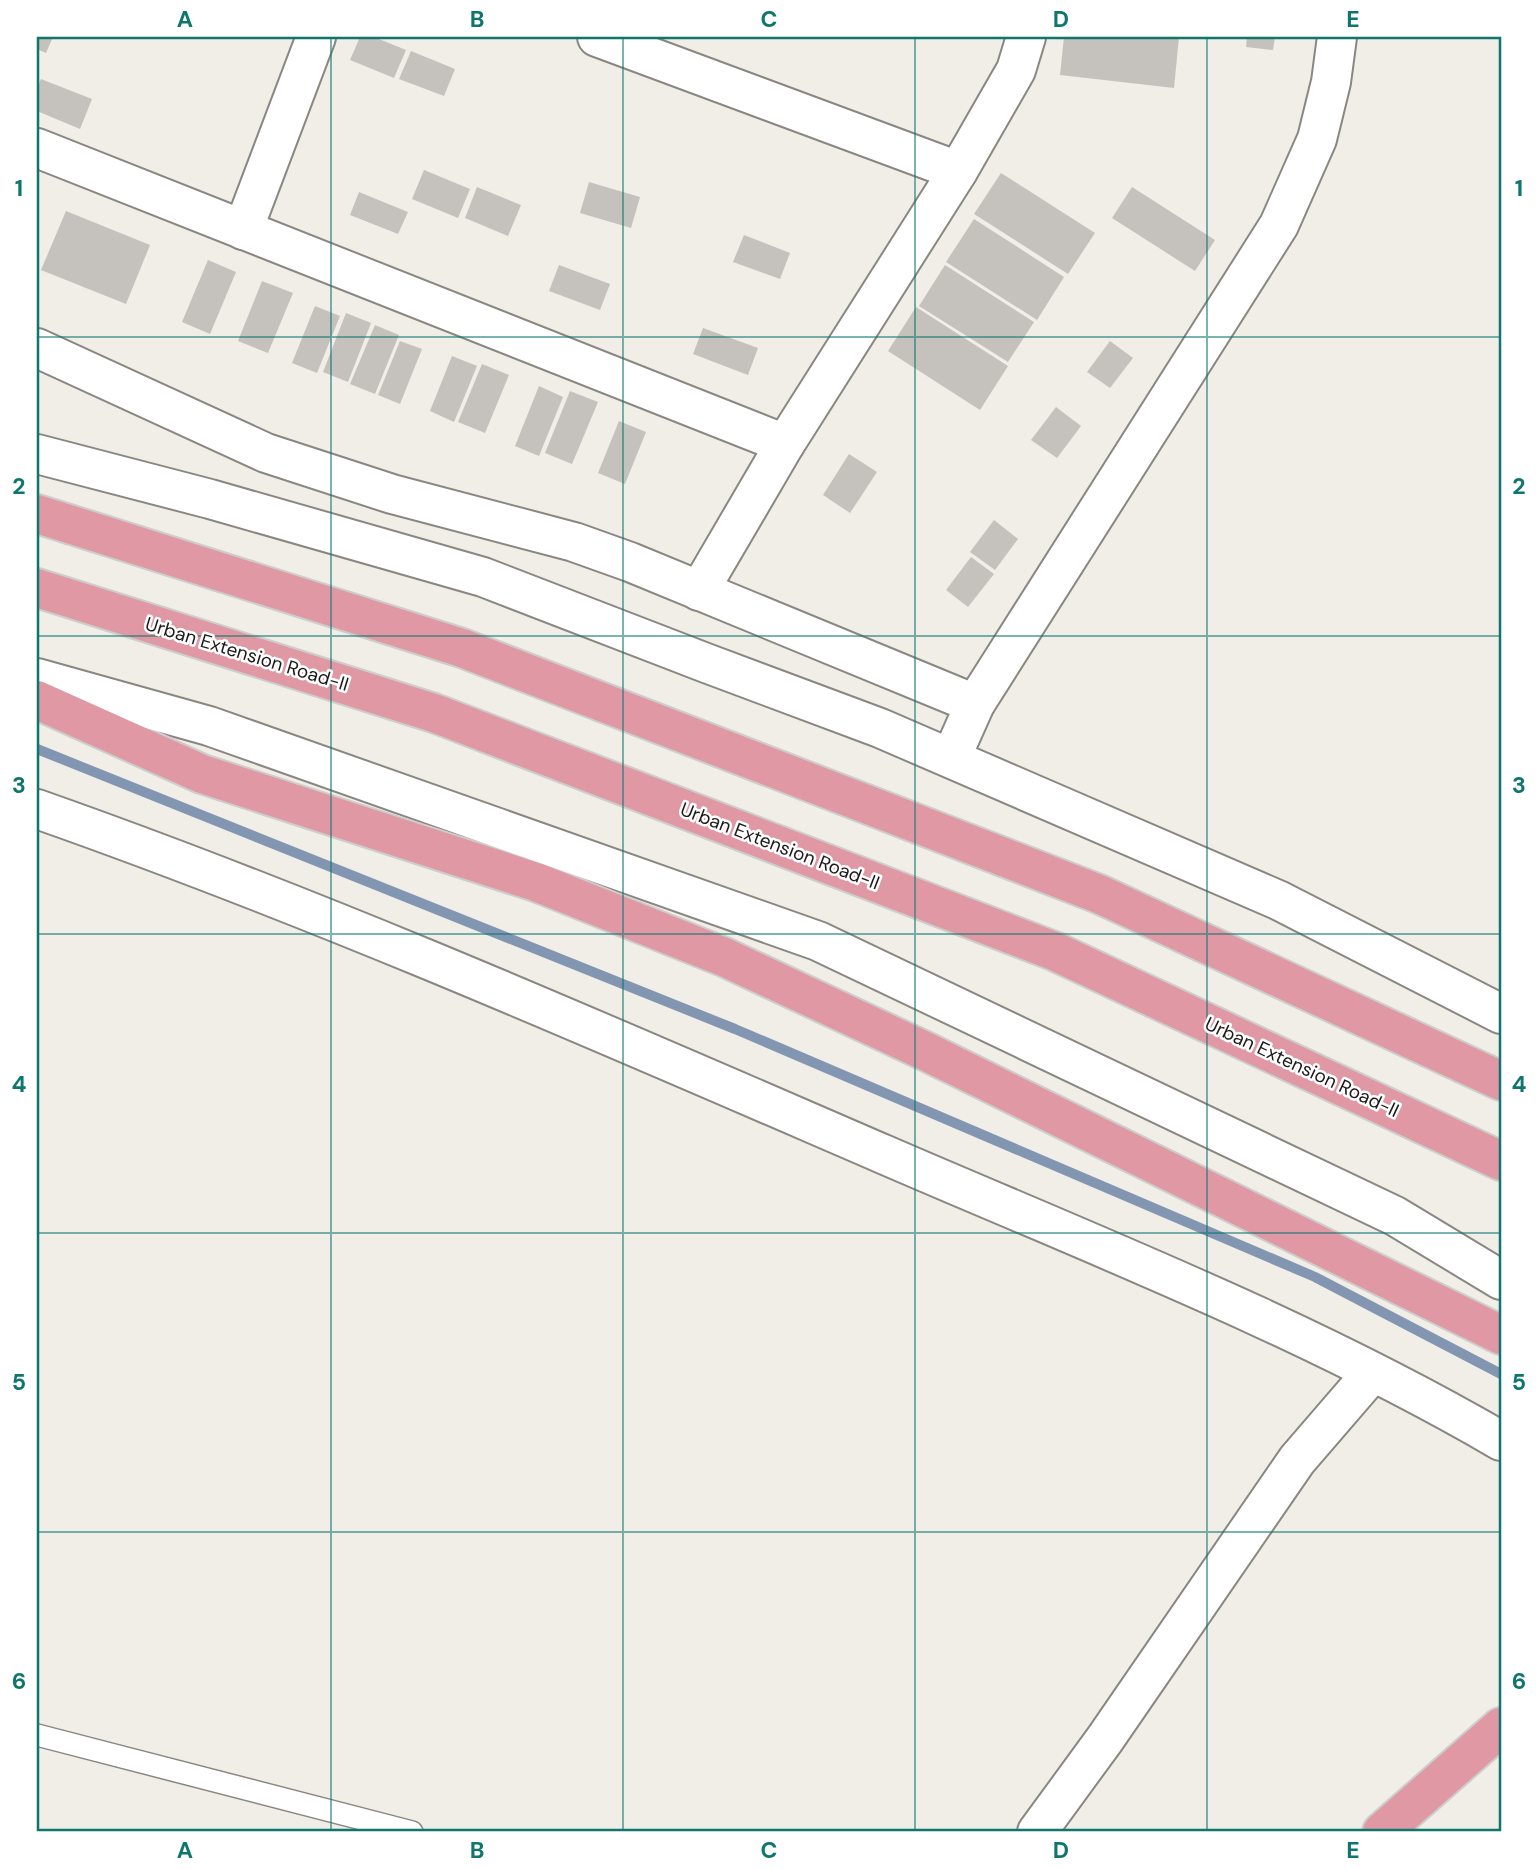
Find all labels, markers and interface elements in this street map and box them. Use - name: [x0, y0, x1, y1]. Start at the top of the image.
- text: A: [177, 4, 193, 34]
- text: B: [470, 4, 484, 34]
- text: C: [761, 4, 777, 34]
- text: D: [1053, 4, 1069, 34]
- text: E: [1346, 4, 1360, 34]
- text: 1: [15, 173, 23, 203]
- text: 1: [1515, 173, 1523, 203]
- text: 2: [12, 471, 26, 501]
- text: 2: [1512, 471, 1526, 501]
- street label: Urban Extension Road-II: [142, 611, 352, 697]
- text: 3: [12, 770, 26, 800]
- text: 3: [1512, 770, 1526, 800]
- street label: Urban Extension Road-II: [677, 796, 883, 896]
- street label: Urban Extension Road-II: [1201, 1011, 1403, 1123]
- text: 4: [12, 1069, 27, 1099]
- text: 4: [1512, 1069, 1527, 1099]
- text: 5: [12, 1367, 26, 1397]
- text: 5: [1512, 1367, 1526, 1397]
- text: 6: [12, 1666, 26, 1696]
- text: 6: [1512, 1666, 1526, 1696]
- text: A: [177, 1835, 193, 1865]
- text: B: [470, 1835, 484, 1865]
- text: C: [761, 1835, 777, 1865]
- text: D: [1053, 1835, 1069, 1865]
- text: E: [1346, 1835, 1360, 1865]

